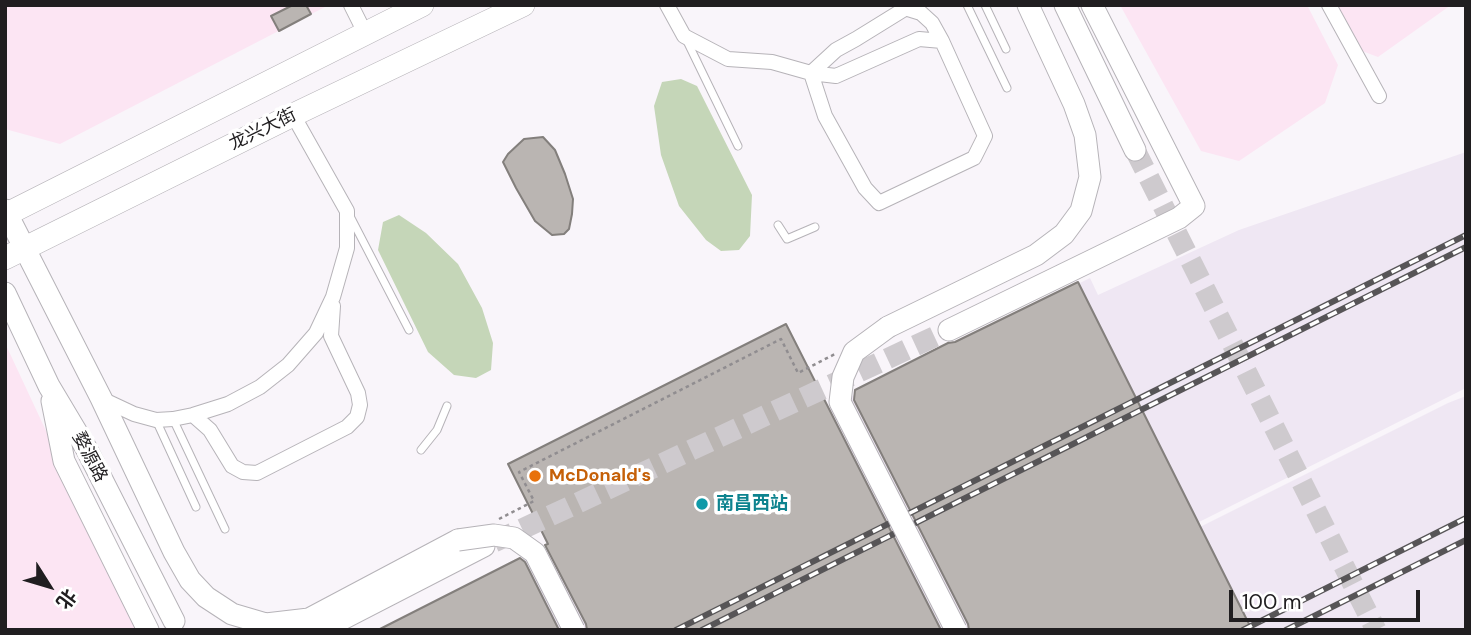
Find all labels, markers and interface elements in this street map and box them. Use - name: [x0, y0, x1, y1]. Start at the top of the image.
- street label: 龙兴大街: [226, 105, 300, 155]
- street label: 婺源路: [67, 428, 111, 486]
- place label: McDonald's: [549, 465, 651, 487]
- marker: McDonald's: [527, 468, 543, 484]
- place label: 南昌西站: [716, 493, 788, 515]
- marker: 南昌西站: [694, 496, 710, 512]
- north arrow: [14, 551, 84, 621]
- scale bar: [1233, 576, 1424, 620]
- text: 北: [50, 584, 82, 614]
- text: 100 m: [1242, 588, 1302, 616]

